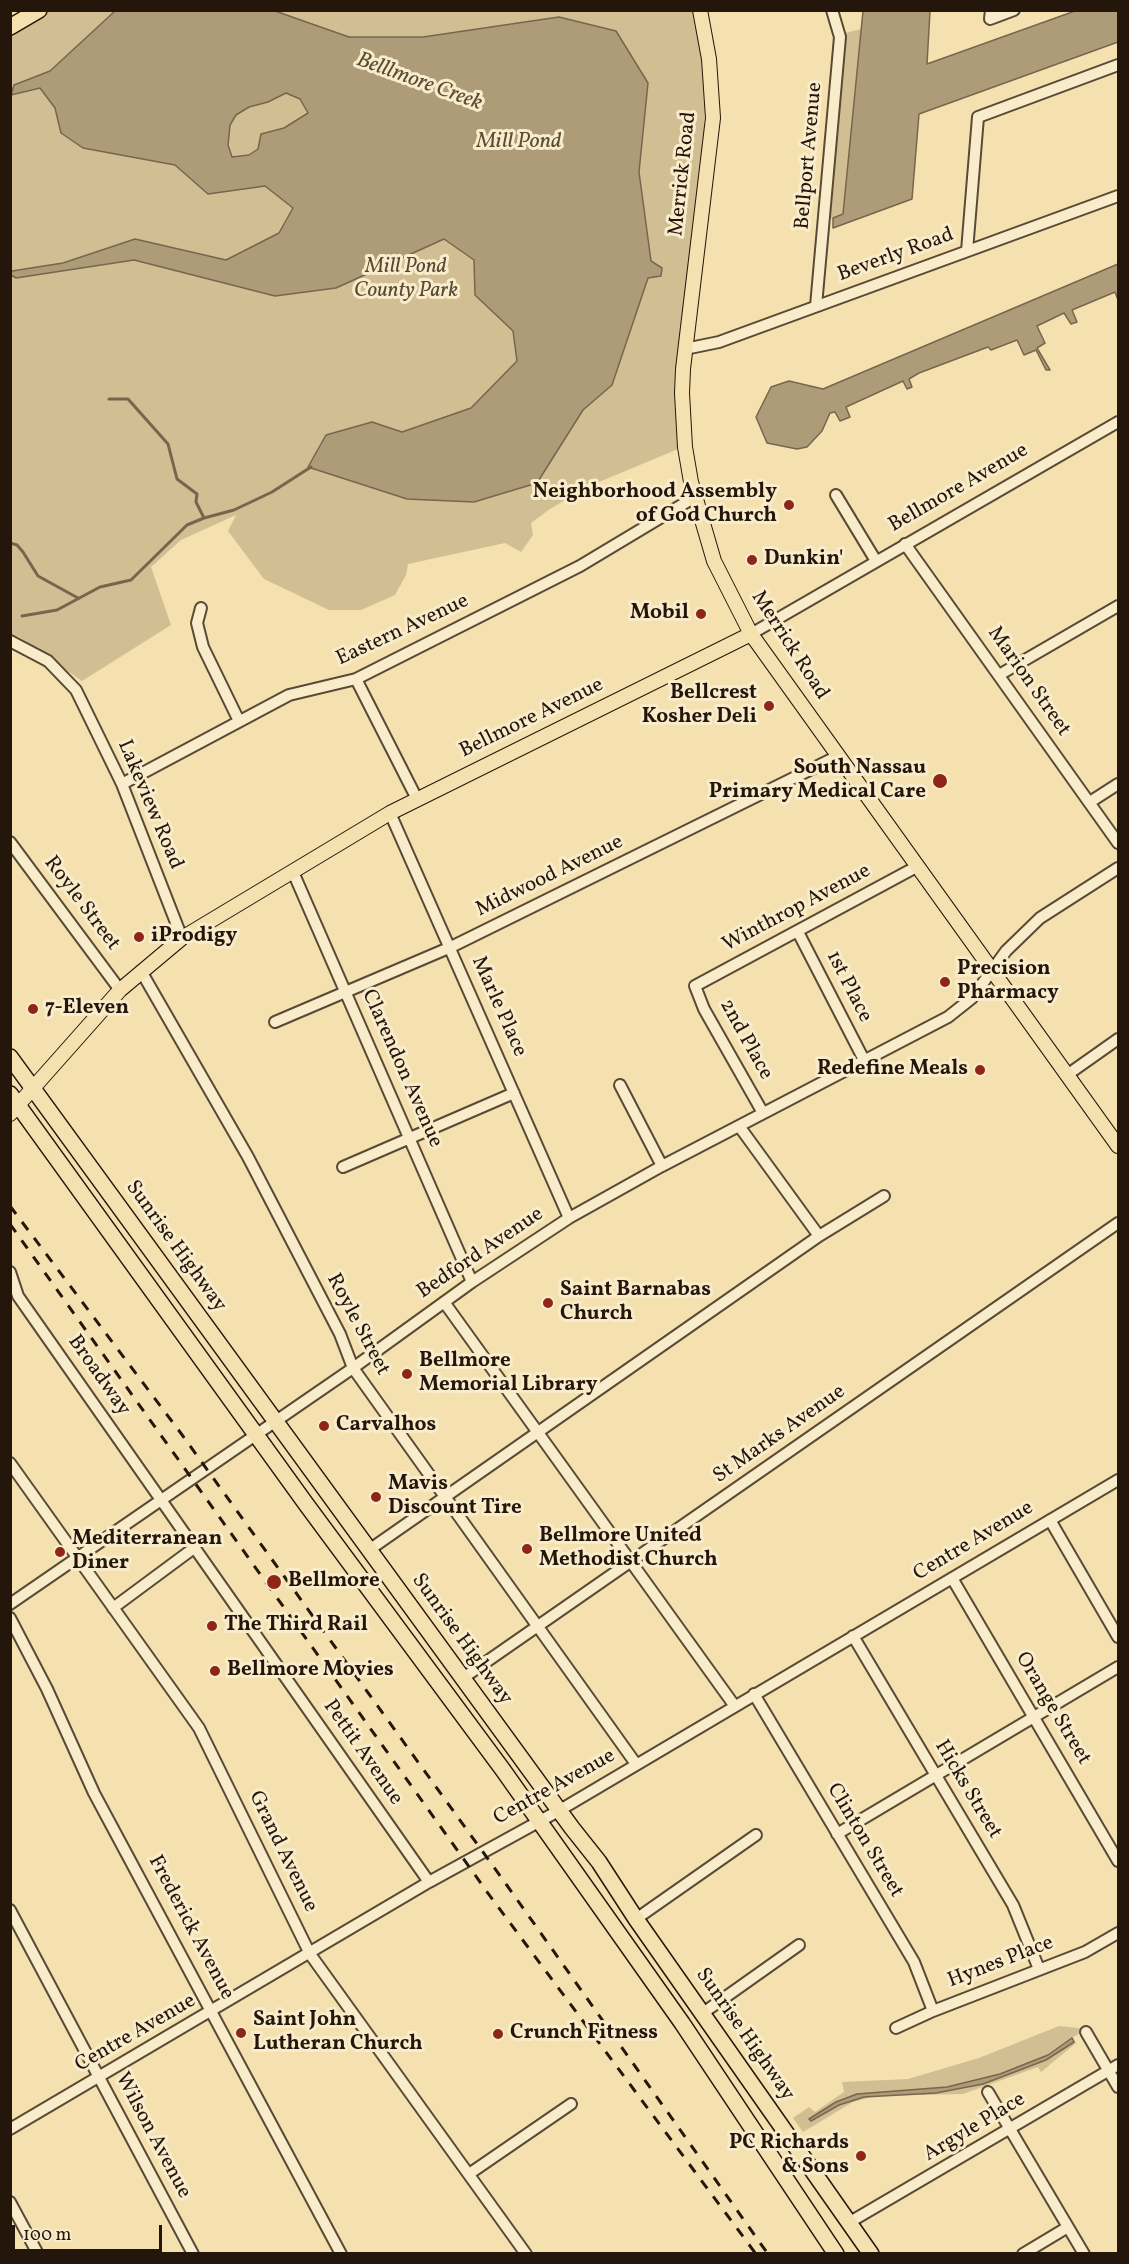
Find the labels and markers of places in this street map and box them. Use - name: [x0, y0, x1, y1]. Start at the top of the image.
- place label: Neighborhood Assembly of God Church: [533, 480, 777, 530]
- marker: Neighborhood Assembly of God Church: [782, 498, 796, 512]
- place label: Dunkin': [764, 547, 843, 573]
- marker: Dunkin': [745, 553, 759, 567]
- place label: Mobil: [630, 601, 689, 627]
- marker: Mobil: [694, 607, 708, 621]
- place label: Bellcrest Kosher Deli: [642, 681, 757, 731]
- marker: Bellcrest Kosher Deli: [762, 699, 776, 713]
- place label: South Nassau Primary Medical Care: [709, 756, 926, 806]
- marker: South Nassau Primary Medical Care: [931, 772, 949, 790]
- place label: iProdigy: [151, 924, 237, 950]
- marker: iProdigy: [132, 930, 146, 944]
- place label: Precision Pharmacy: [957, 957, 1059, 1007]
- marker: Precision Pharmacy: [938, 975, 952, 989]
- place label: 7-Eleven: [45, 996, 129, 1022]
- marker: 7-Eleven: [26, 1002, 40, 1016]
- place label: Redefine Meals: [817, 1057, 968, 1083]
- marker: Redefine Meals: [973, 1063, 987, 1077]
- place label: Saint Barnabas Church: [560, 1278, 711, 1328]
- marker: Saint Barnabas Church: [541, 1296, 555, 1310]
- place label: Bellmore Memorial Library: [419, 1349, 597, 1399]
- marker: Bellmore Memorial Library: [400, 1367, 414, 1381]
- place label: Carvalhos: [336, 1413, 436, 1439]
- marker: Carvalhos: [317, 1419, 331, 1433]
- place label: Mavis Discount Tire: [388, 1472, 522, 1522]
- marker: Mavis Discount Tire: [369, 1490, 383, 1504]
- place label: Bellmore United Methodist Church: [539, 1524, 718, 1574]
- place label: Mediterranean Diner: [72, 1527, 222, 1577]
- marker: Bellmore United Methodist Church: [520, 1542, 534, 1556]
- marker: Mediterranean Diner: [53, 1545, 67, 1559]
- place label: Bellmore: [288, 1569, 380, 1595]
- marker: Bellmore: [265, 1573, 283, 1591]
- place label: The Third Rail: [224, 1613, 368, 1639]
- marker: The Third Rail: [205, 1619, 219, 1633]
- place label: Bellmore Movies: [227, 1658, 394, 1684]
- marker: Bellmore Movies: [208, 1664, 222, 1678]
- place label: Saint John Lutheran Church: [253, 2008, 423, 2058]
- place label: Crunch Fitness: [510, 2021, 658, 2047]
- marker: Saint John Lutheran Church: [234, 2026, 248, 2040]
- marker: Crunch Fitness: [491, 2027, 505, 2041]
- place label: PC Richards & Sons: [729, 2131, 849, 2181]
- marker: PC Richards & Sons: [854, 2149, 868, 2163]

